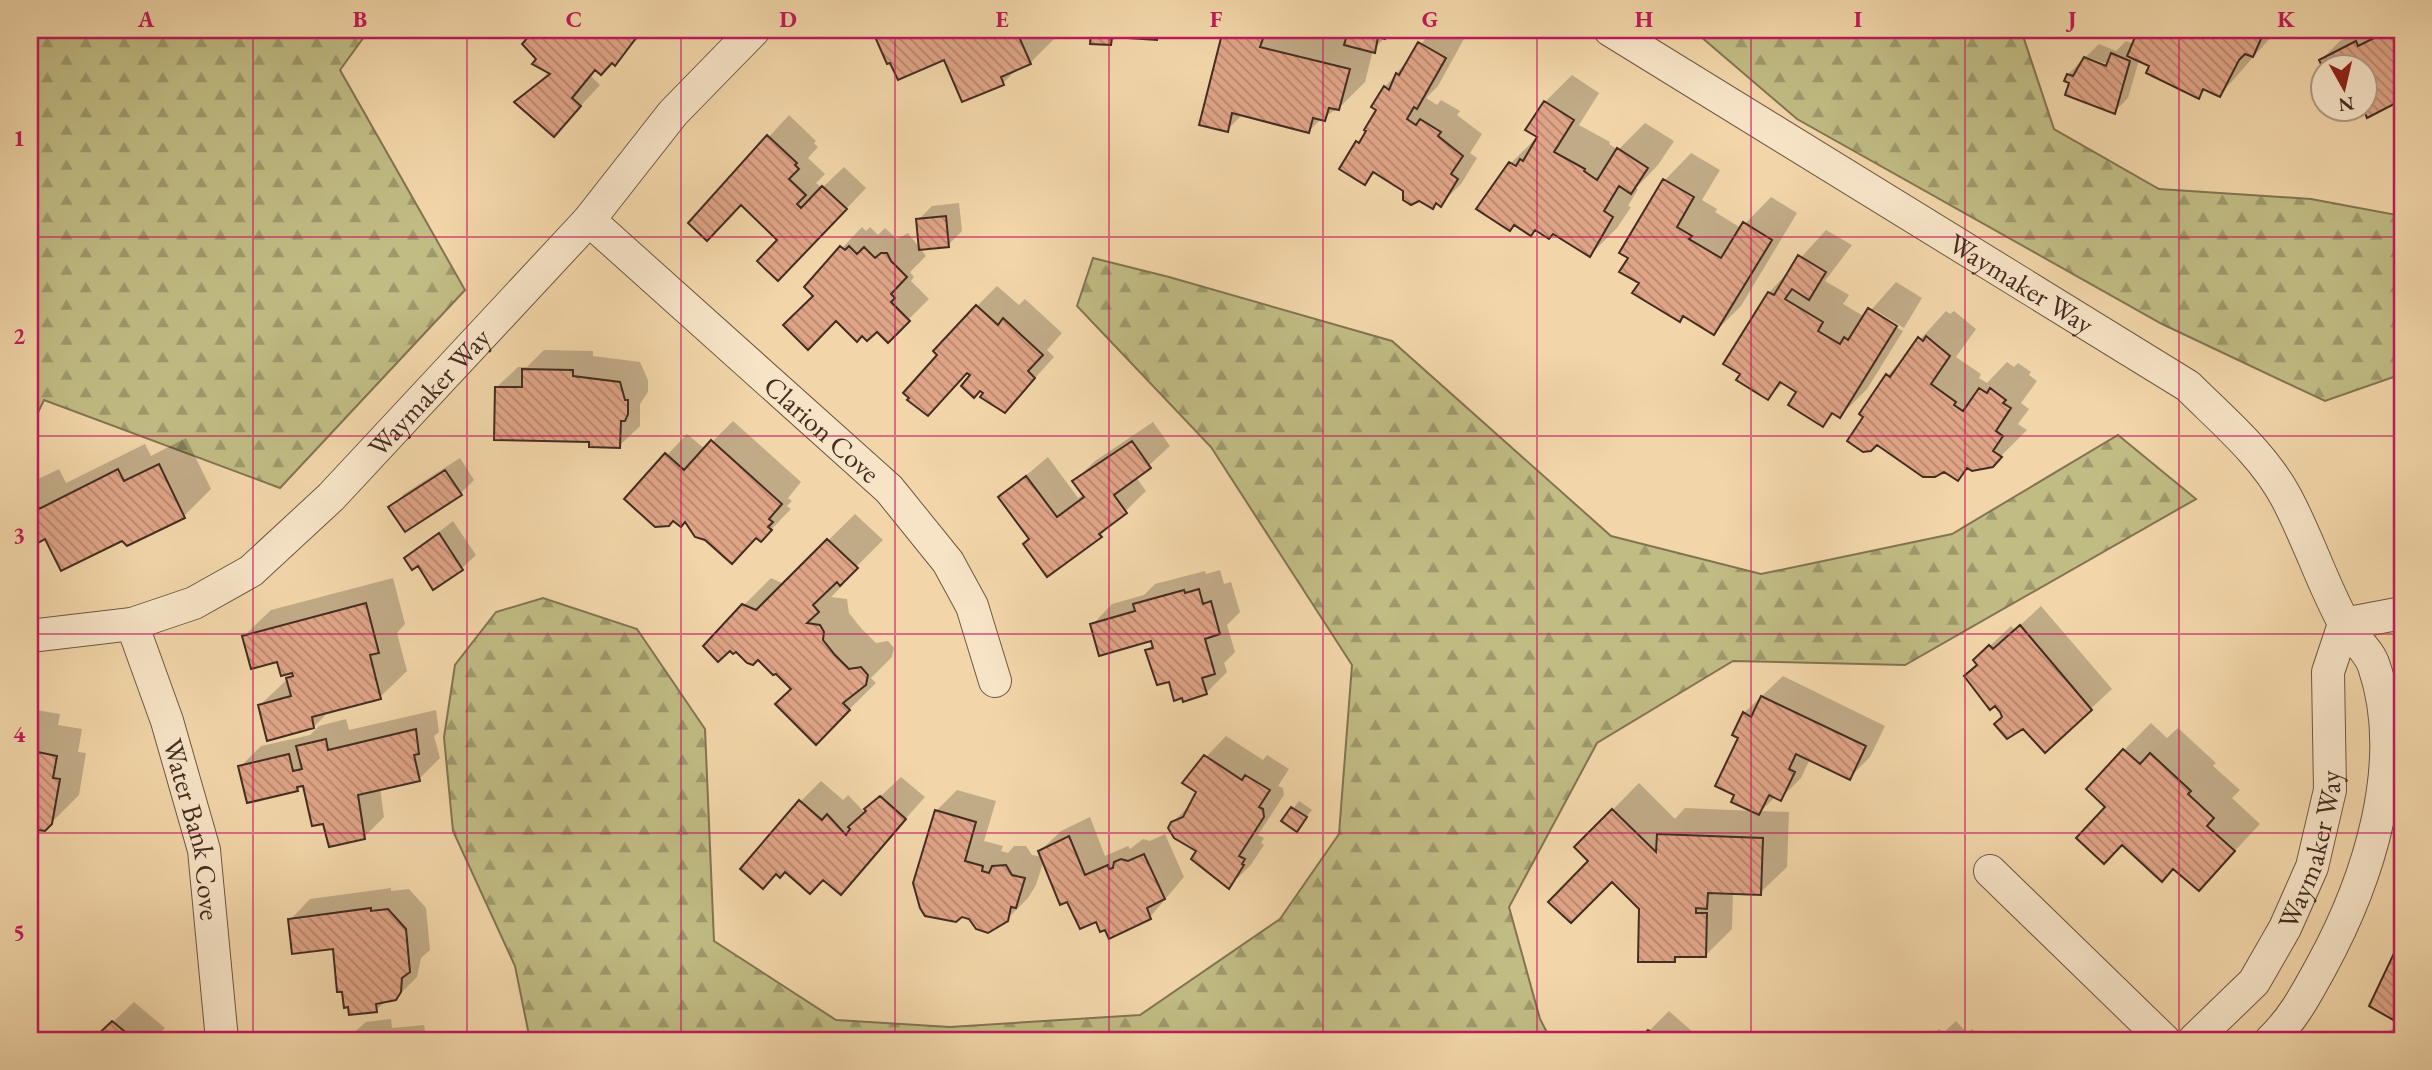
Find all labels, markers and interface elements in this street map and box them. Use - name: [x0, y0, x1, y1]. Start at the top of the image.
- text: A: [137, 4, 155, 34]
- text: B: [353, 4, 367, 34]
- text: C: [566, 4, 582, 34]
- text: D: [779, 4, 797, 34]
- text: E: [995, 4, 1009, 34]
- text: F: [1210, 4, 1223, 34]
- text: G: [1422, 4, 1438, 34]
- text: H: [1635, 4, 1653, 34]
- text: I: [1854, 4, 1862, 34]
- text: J: [2066, 4, 2077, 34]
- text: K: [2277, 4, 2295, 34]
- north arrow: [2310, 52, 2380, 122]
- text: N: [2336, 91, 2356, 118]
- text: 1: [13, 123, 25, 153]
- street label: Waymaker Way: [1942, 225, 2101, 342]
- street label: Waymaker Way: [360, 319, 498, 464]
- text: 2: [13, 321, 25, 351]
- street label: Clarion Cove: [756, 367, 888, 491]
- text: 3: [13, 520, 25, 550]
- text: 4: [13, 719, 26, 749]
- street label: Water Bank Cove: [155, 734, 229, 922]
- street label: Waymaker Way: [2269, 769, 2348, 934]
- text: 5: [13, 917, 25, 947]

